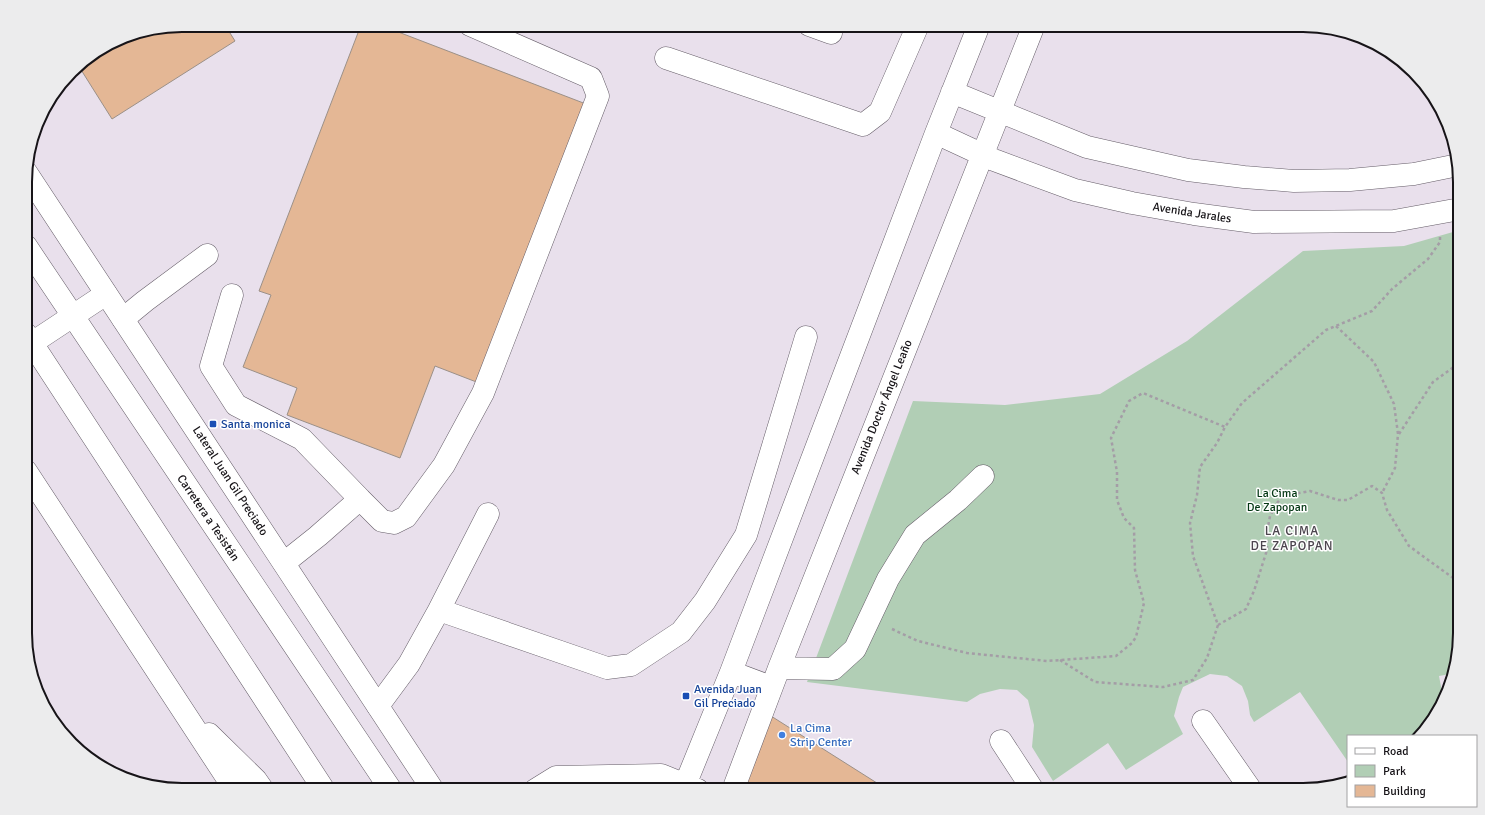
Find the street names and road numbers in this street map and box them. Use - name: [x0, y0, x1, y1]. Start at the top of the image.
- street label: Avenida Jarales: [1152, 199, 1232, 227]
- street label: Avenida Doctor Ángel Leaño: [848, 338, 916, 476]
- street label: Lateral Juan Gil Preciado: [189, 423, 271, 539]
- street label: Carretera a Tesistán: [173, 472, 243, 564]

